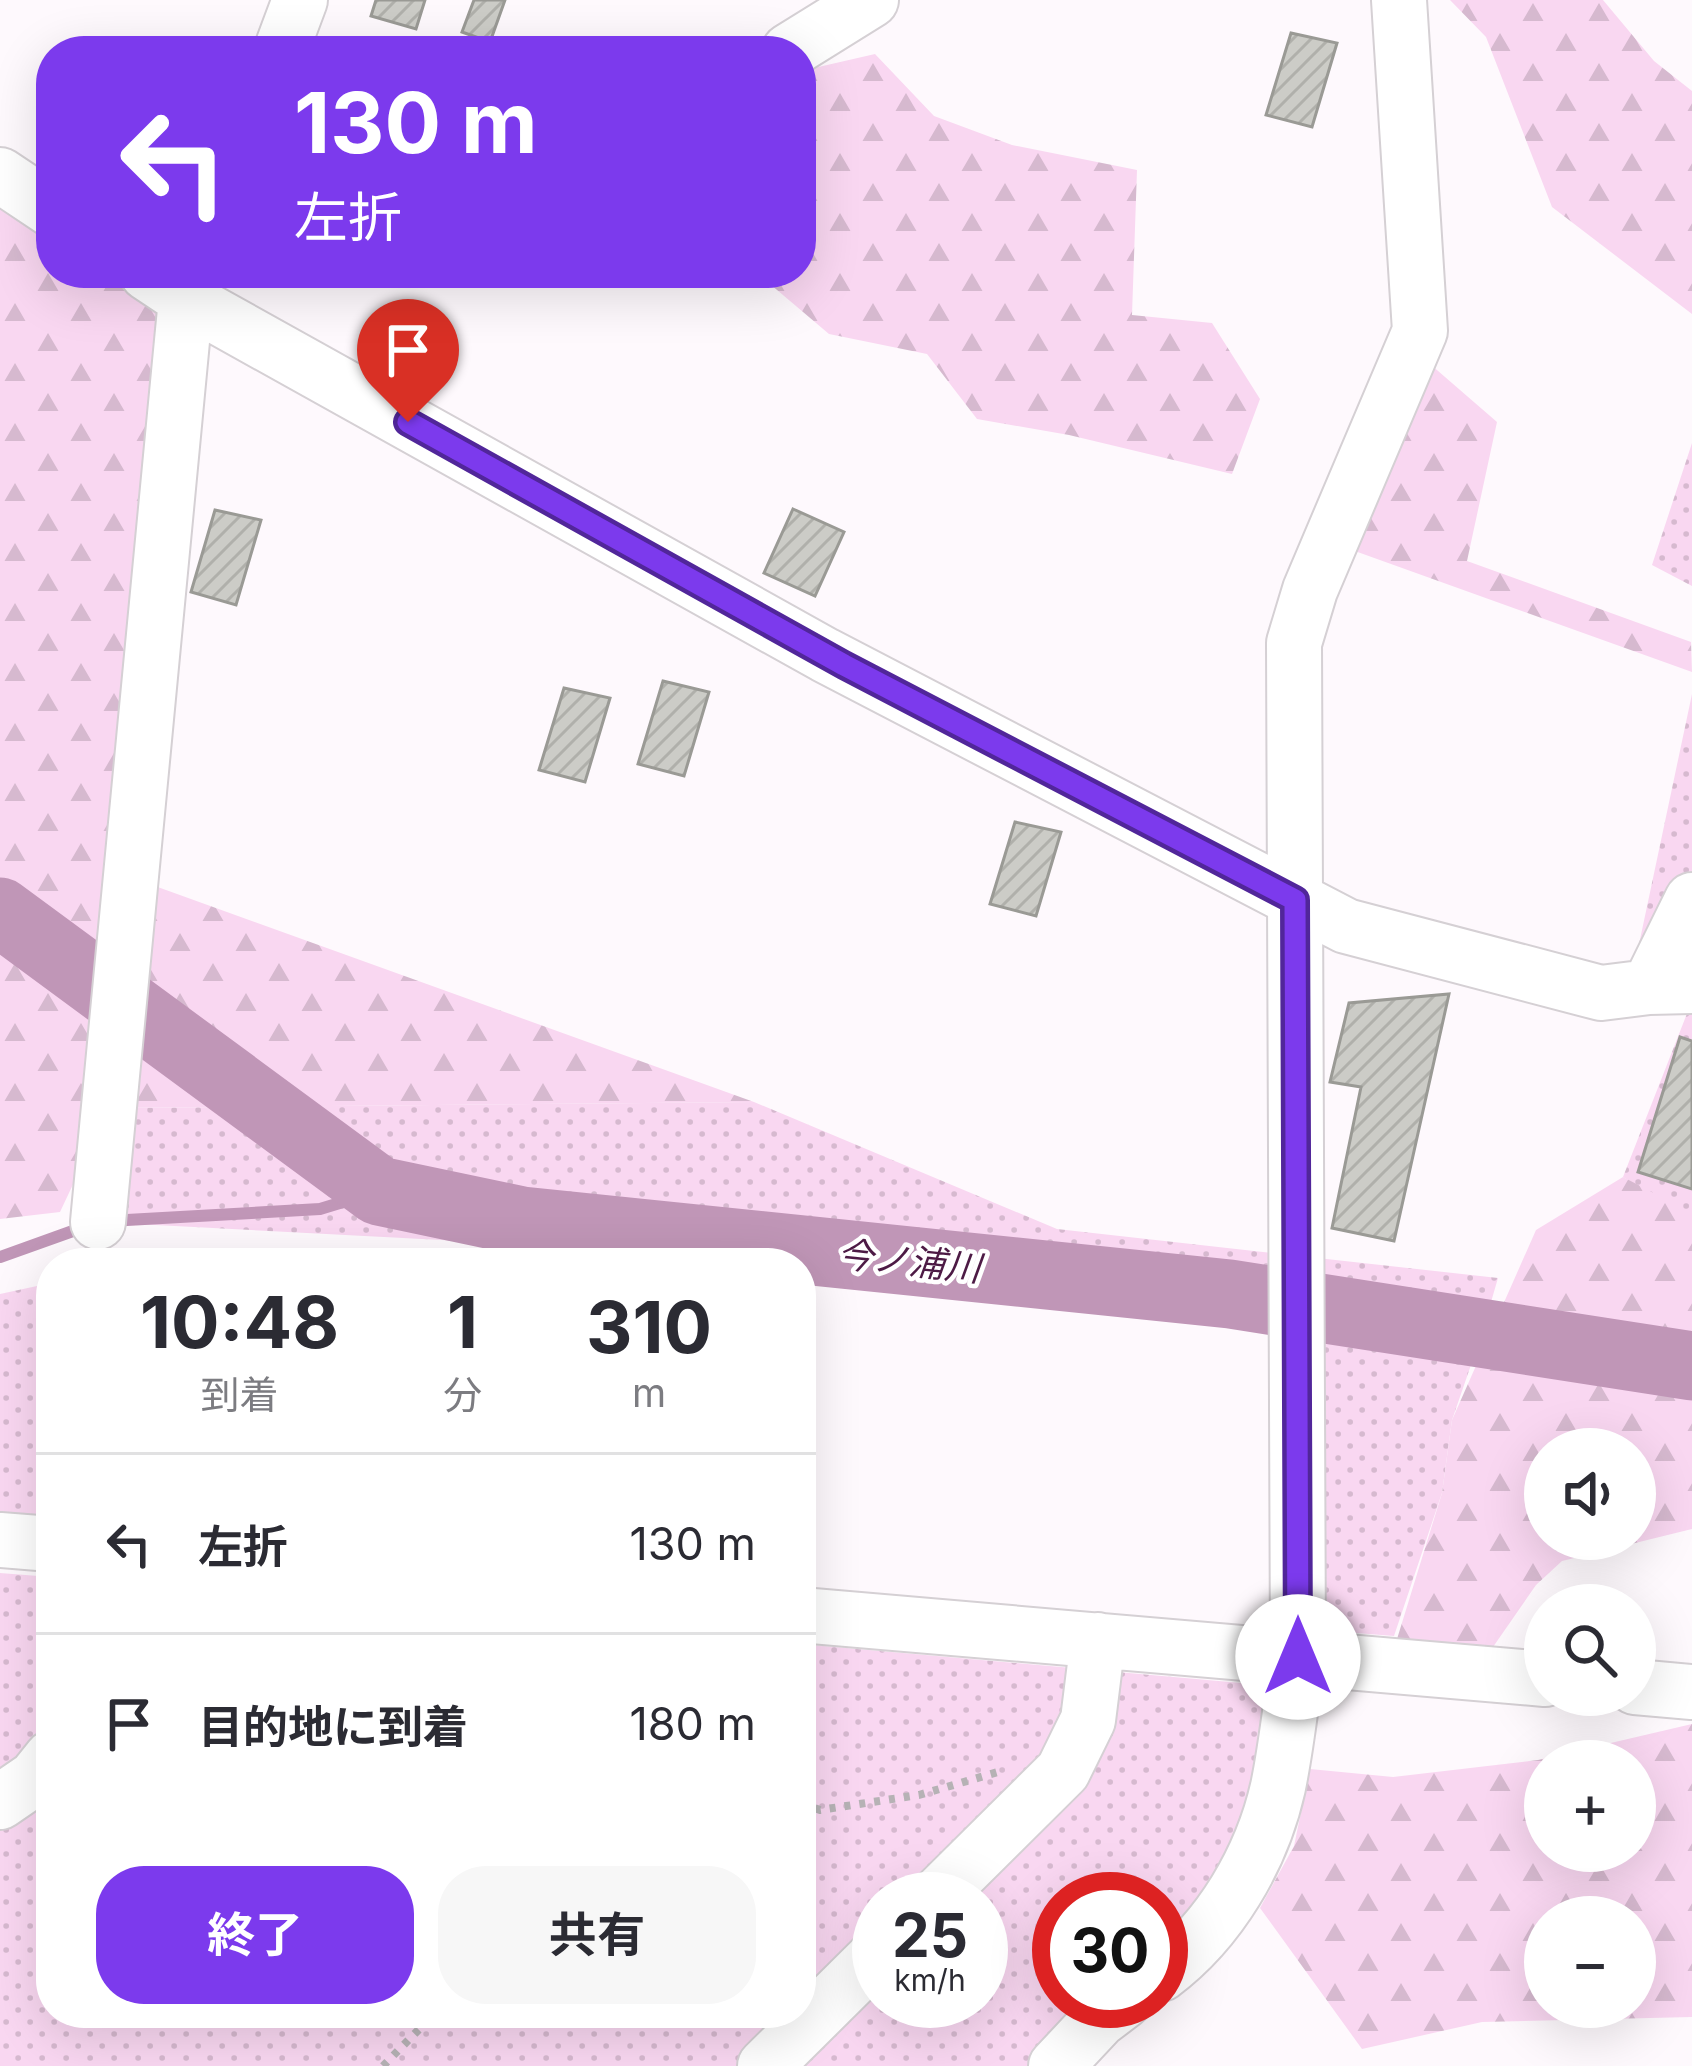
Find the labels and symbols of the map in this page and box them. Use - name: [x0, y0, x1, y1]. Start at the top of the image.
- pin: [357, 299, 459, 422]
- water label: 今ノ浦川: [835, 1232, 987, 1291]
- position arrow: [1235, 1594, 1361, 1720]
- speed limit sign: 30: [1032, 1872, 1188, 2028]

